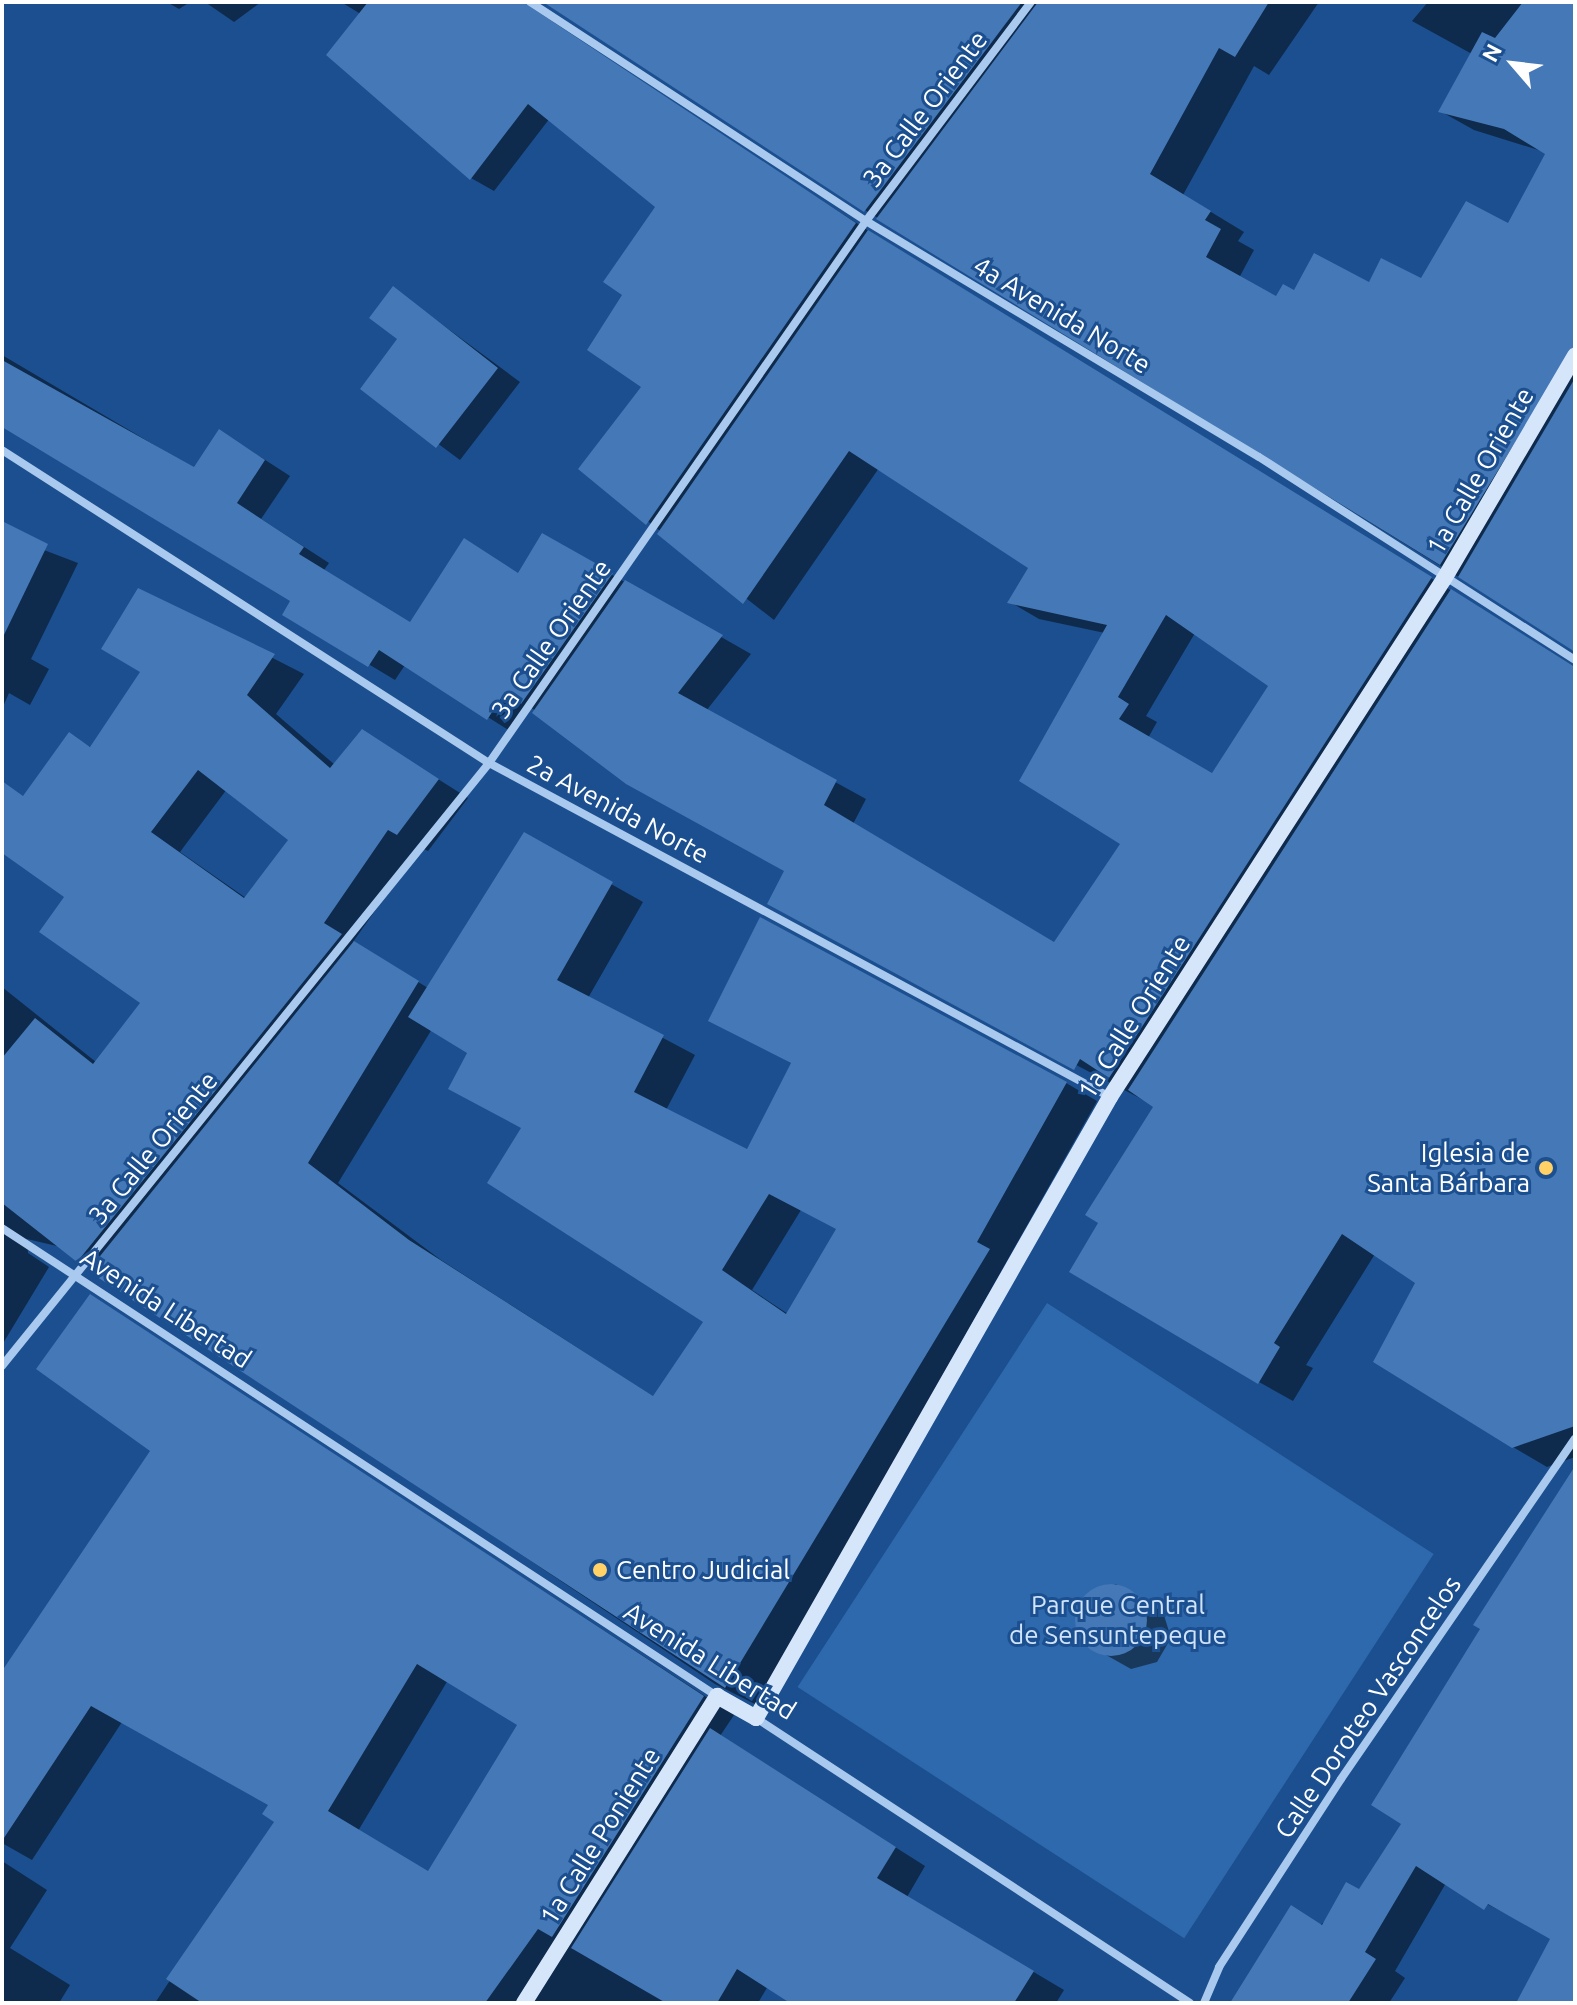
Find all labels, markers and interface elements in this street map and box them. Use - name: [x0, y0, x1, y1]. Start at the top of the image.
- north arrow: [1473, 24, 1553, 104]
- street label: 3a Calle Oriente: [856, 25, 994, 193]
- text: N: [1476, 39, 1506, 66]
- street label: 4a Avenida Norte: [968, 250, 1156, 380]
- street label: 1a Calle Oriente: [1420, 382, 1540, 560]
- street label: 3a Calle Oriente: [485, 553, 617, 725]
- street label: 2a Avenida Norte: [522, 748, 714, 870]
- street label: 1a Calle Oriente: [1071, 929, 1197, 1105]
- street label: 3a Calle Oriente: [82, 1065, 224, 1231]
- place label: Iglesia de Santa Bárbara: [1367, 1137, 1530, 1198]
- marker: Iglesia de Santa Bárbara: [1537, 1159, 1555, 1177]
- street label: Avenida Libertad: [75, 1241, 257, 1375]
- place label: Centro Judicial: [616, 1554, 790, 1586]
- marker: Centro Judicial: [591, 1561, 609, 1579]
- street label: Calle Doroteo Vasconcelos: [1268, 1570, 1468, 1844]
- park label: Parque Central de Sensuntepeque: [1009, 1589, 1227, 1650]
- street label: Avenida Libertad: [618, 1596, 802, 1726]
- street label: 1a Calle Poniente: [533, 1742, 667, 1930]

